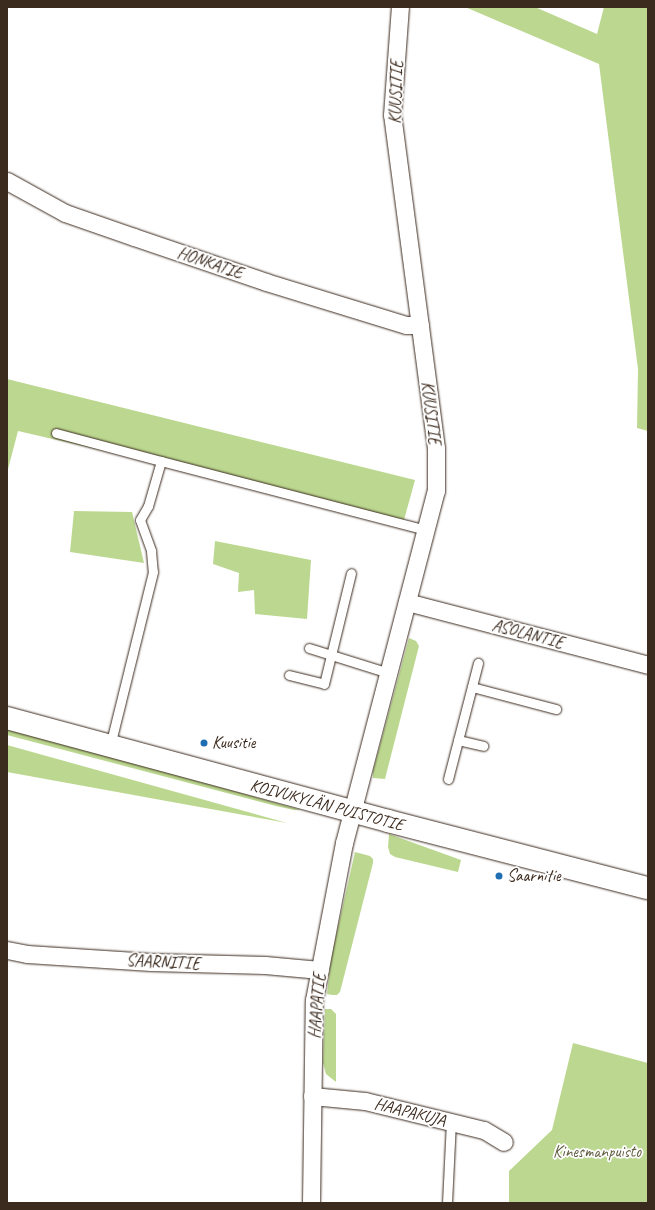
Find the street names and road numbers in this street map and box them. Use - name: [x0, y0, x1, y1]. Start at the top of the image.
- street label: KUUSITIE: [385, 60, 407, 124]
- street label: HONKATIE: [175, 242, 245, 284]
- street label: KUUSITIE: [417, 380, 445, 446]
- street label: ASOLANTIE: [490, 615, 566, 653]
- street label: KOIVUKYLÄN PUISTOTIE: [248, 775, 406, 835]
- street label: SAARNITIE: [126, 950, 200, 974]
- street label: HAAPATIE: [304, 972, 330, 1040]
- street label: HAAPAKUJA: [372, 1093, 448, 1131]

